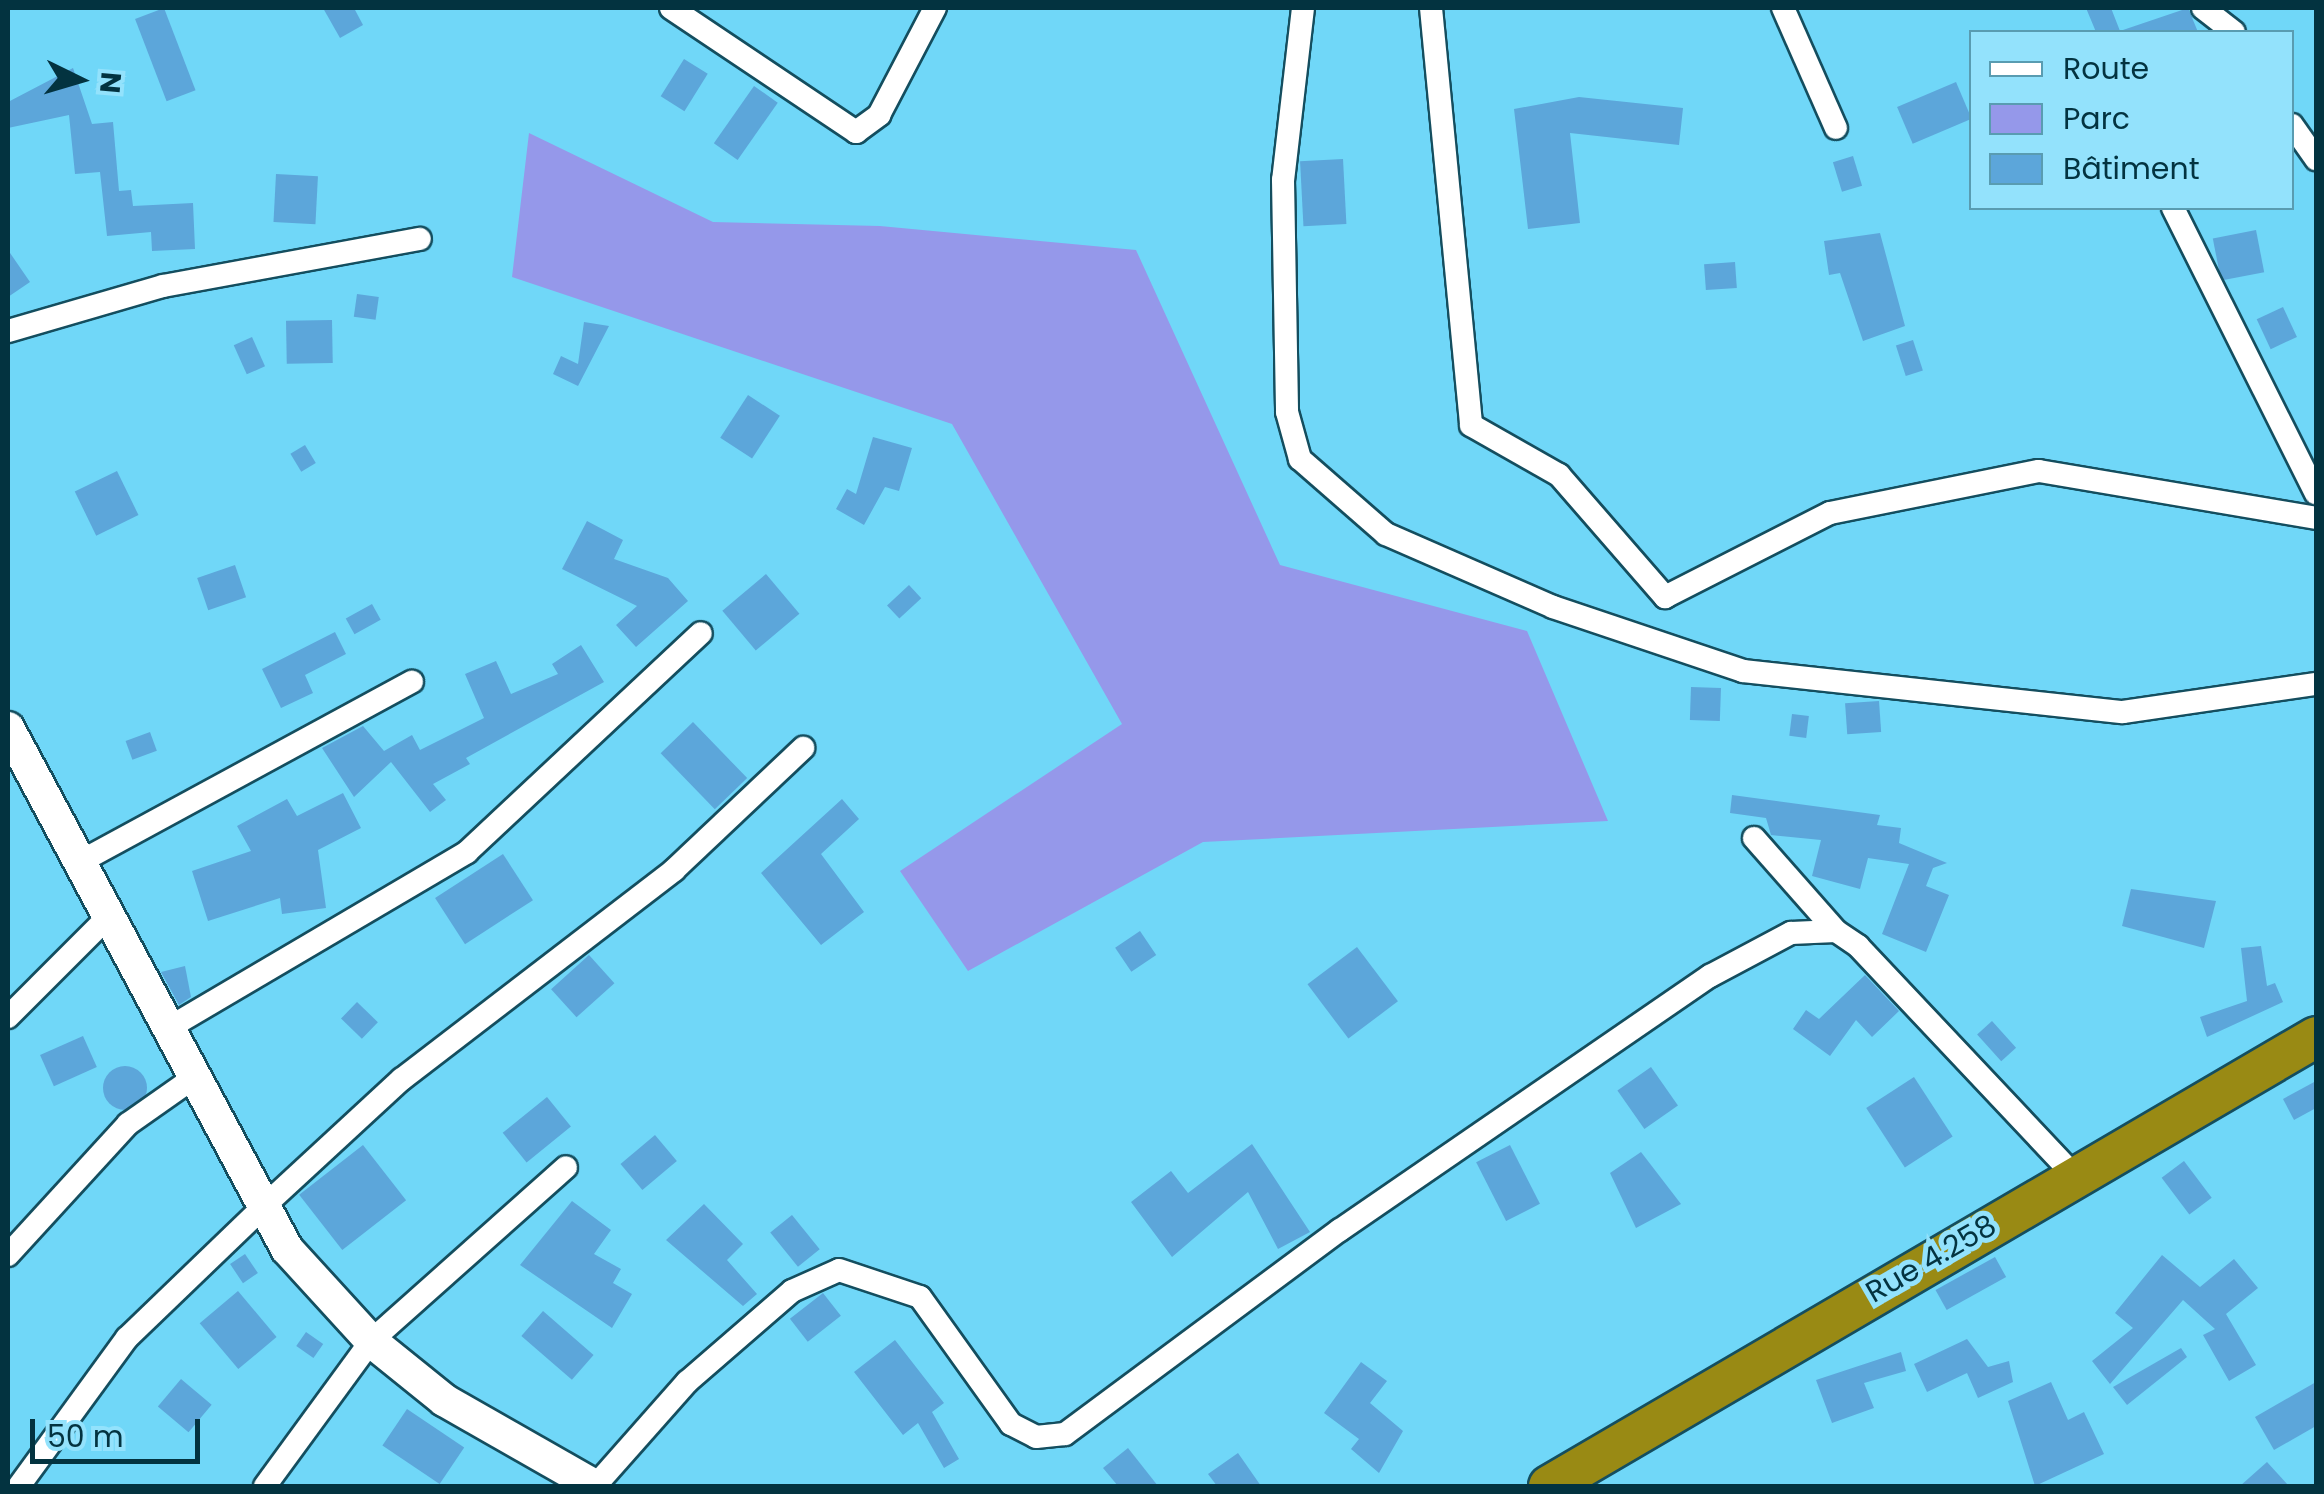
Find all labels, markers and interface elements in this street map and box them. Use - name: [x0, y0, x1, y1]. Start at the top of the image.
- north arrow: [30, 30, 130, 130]
- legend: [1969, 30, 2294, 210]
- text: Route: [2063, 47, 2149, 90]
- text: N: [90, 70, 131, 95]
- text: Parc: [2063, 97, 2130, 140]
- text: Bâtiment: [2063, 147, 2200, 190]
- street label: Rue 4.258: [1860, 1207, 2002, 1311]
- scale bar: [35, 1399, 205, 1461]
- text: 50 m: [47, 1415, 124, 1458]

